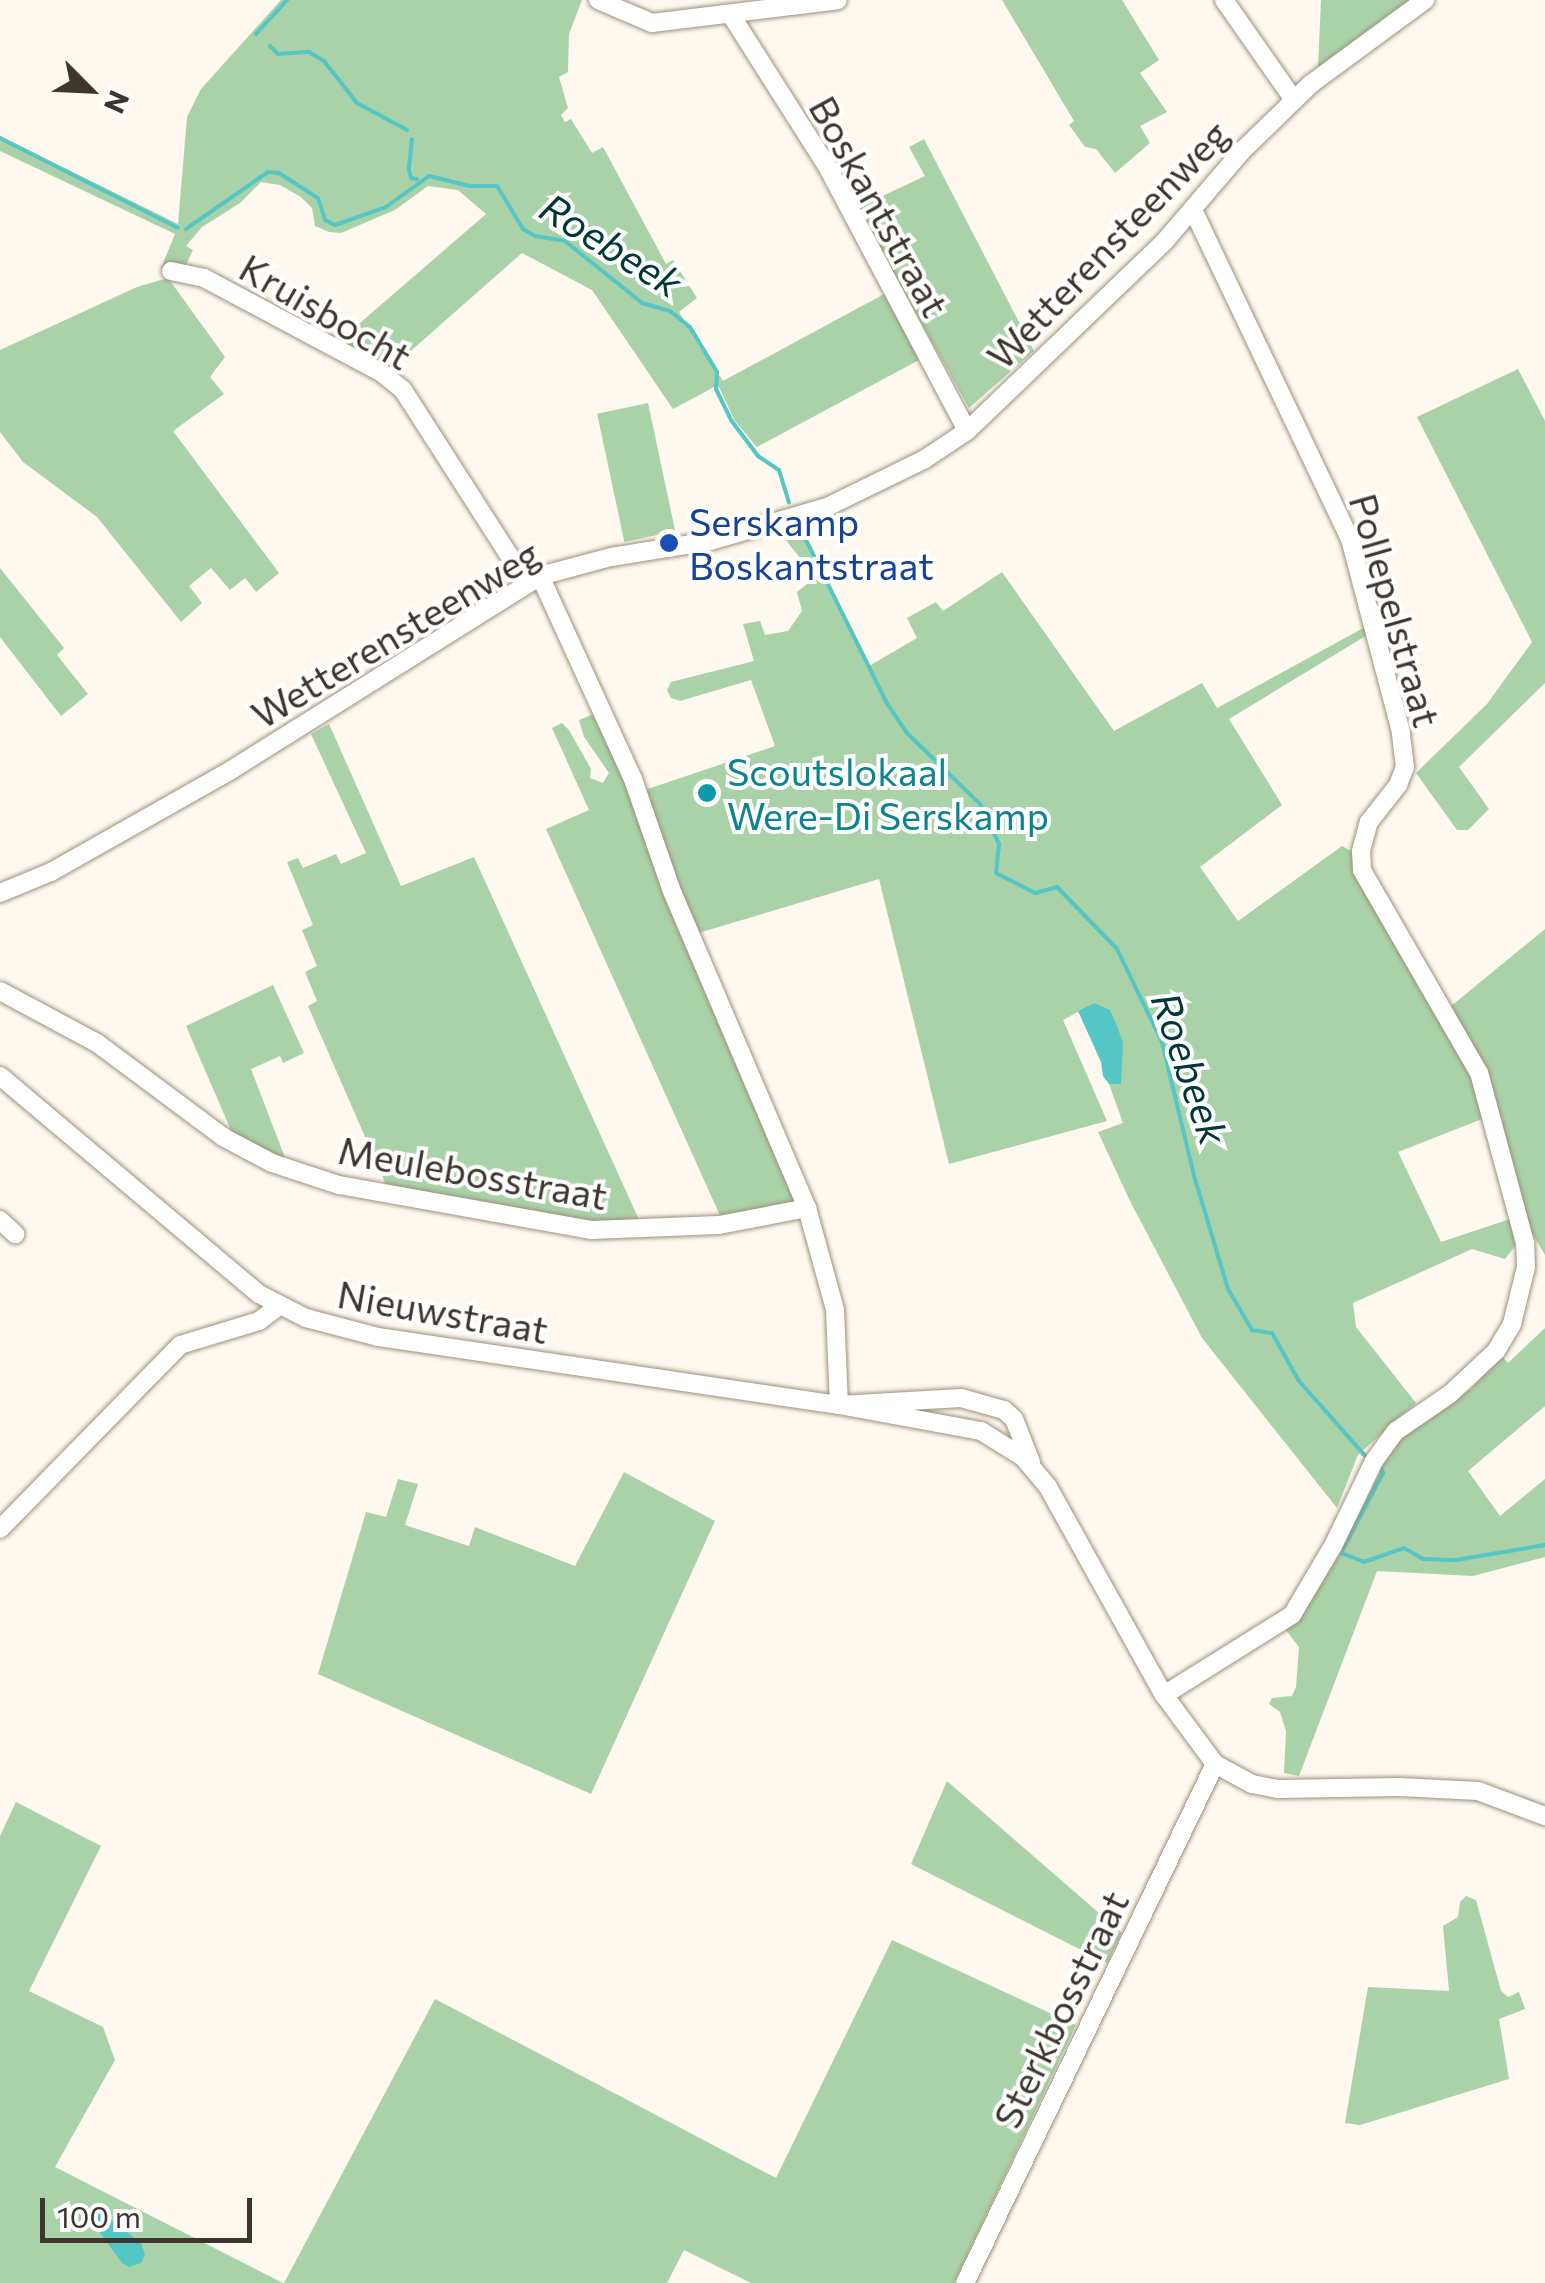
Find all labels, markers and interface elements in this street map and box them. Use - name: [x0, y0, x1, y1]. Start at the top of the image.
- north arrow: [40, 40, 140, 140]
- text: N: [98, 86, 137, 119]
- street label: Boskantstraat: [801, 88, 959, 324]
- street label: Wetterensteenweg: [977, 110, 1237, 378]
- water label: Roebeek: [532, 182, 692, 306]
- street label: Kruisbocht: [232, 244, 420, 378]
- street label: Pollepelstraat: [1341, 488, 1451, 732]
- place label: Serskamp Boskantstraat: [689, 498, 934, 588]
- street label: Wetterensteenweg: [243, 529, 547, 737]
- marker: Serskamp Boskantstraat: [658, 532, 680, 554]
- place label: Scoutslokaal Were-Di Serskamp: [727, 748, 1049, 838]
- marker: Scoutslokaal Were-Di Serskamp: [696, 782, 718, 804]
- water label: Roebeek: [1143, 985, 1239, 1151]
- street label: Meulebosstraat: [335, 1126, 611, 1218]
- street label: Nieuwstraat: [334, 1270, 552, 1352]
- street label: Sterkbosstraat: [983, 1883, 1137, 2135]
- scale bar: [45, 2178, 258, 2240]
- text: 100 m: [57, 2197, 141, 2234]

